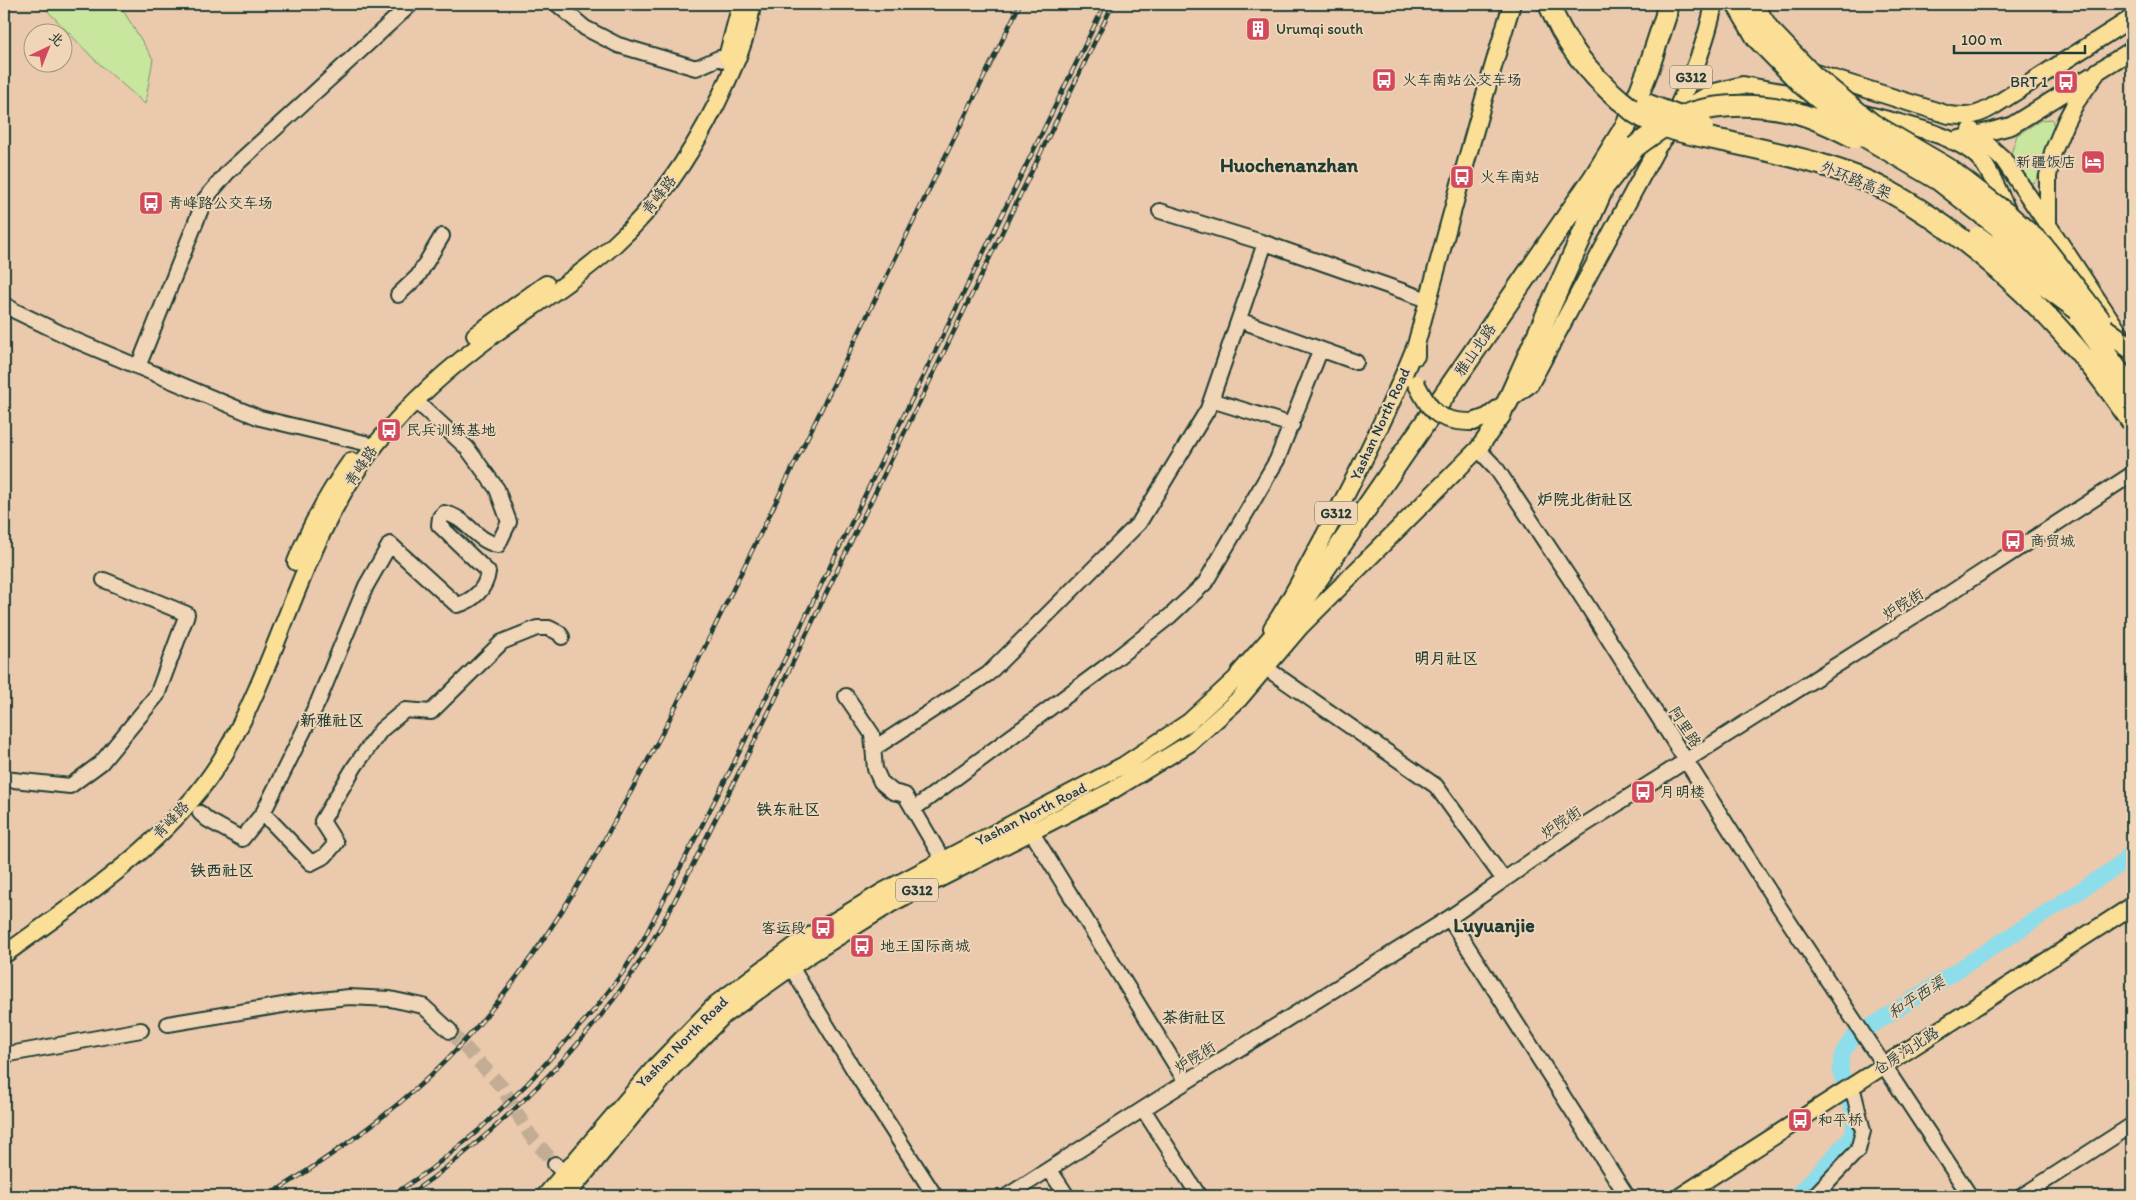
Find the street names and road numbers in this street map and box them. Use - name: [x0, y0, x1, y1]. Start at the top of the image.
- road number: G312: [1670, 66, 1712, 88]
- street label: 外环路高架: [1818, 158, 1894, 202]
- street label: 青峰路: [638, 172, 680, 218]
- street label: 雅山北路: [1450, 320, 1500, 380]
- street label: Yashan North Road: [1346, 364, 1414, 483]
- street label: 青峰路: [341, 442, 381, 490]
- road number: G312: [1315, 502, 1357, 524]
- street label: 炉院街: [1879, 584, 1927, 624]
- street label: 阿里路: [1665, 703, 1705, 751]
- street label: Yashan North Road: [972, 778, 1090, 850]
- street label: 青峰路: [149, 797, 193, 843]
- street label: 炉院街: [1537, 802, 1585, 842]
- road number: G312: [896, 878, 938, 902]
- street label: Yashan North Road: [632, 992, 732, 1092]
- street label: 仓房沟北路: [1870, 1023, 1942, 1079]
- street label: 炉院街: [1171, 1037, 1219, 1077]

